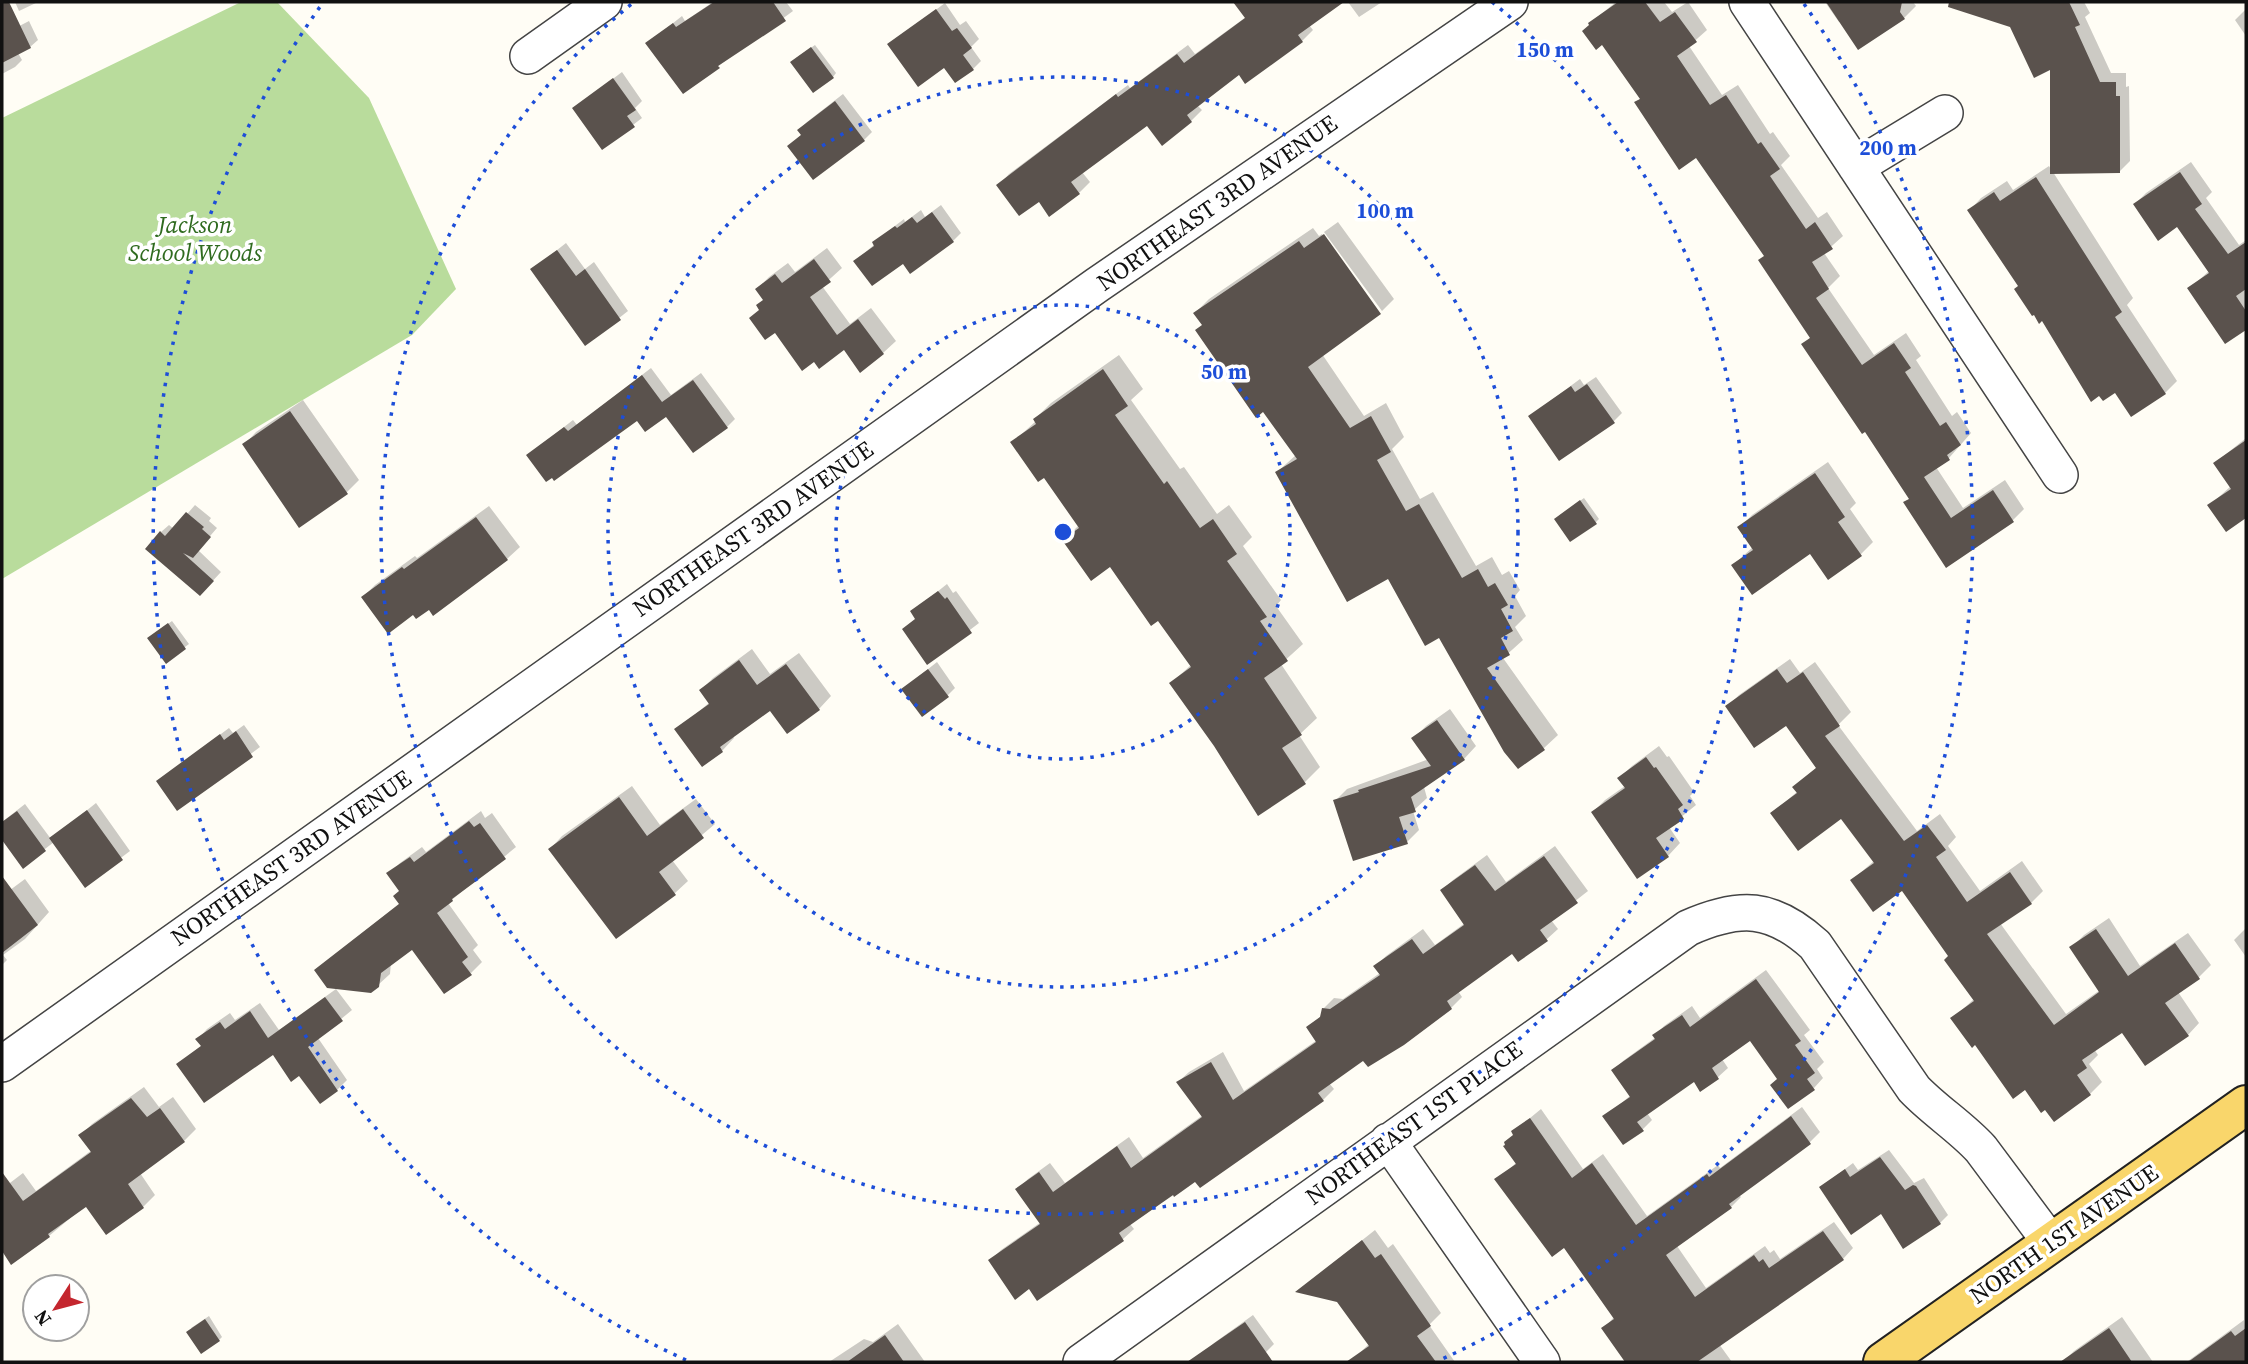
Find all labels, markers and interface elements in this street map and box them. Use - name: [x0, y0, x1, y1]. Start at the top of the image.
- text: 150 m: [1516, 35, 1574, 64]
- street label: NORTHEAST 3RD AVENUE: [1090, 107, 1344, 298]
- text: 200 m: [1859, 133, 1917, 162]
- text: 100 m: [1356, 196, 1414, 225]
- park label: Jackson School Woods: [128, 208, 262, 269]
- text: 50 m: [1201, 357, 1247, 386]
- street label: NORTHEAST 3RD AVENUE: [626, 433, 880, 624]
- centre of rings: [1051, 520, 1075, 544]
- street label: NORTHEAST 3RD AVENUE: [164, 762, 418, 953]
- street label: NORTHEAST 1ST PLACE: [1299, 1033, 1529, 1212]
- street label: NORTH 1ST AVENUE: [1963, 1156, 2165, 1311]
- north arrow: [21, 1273, 91, 1343]
- text: N: [28, 1305, 57, 1331]

